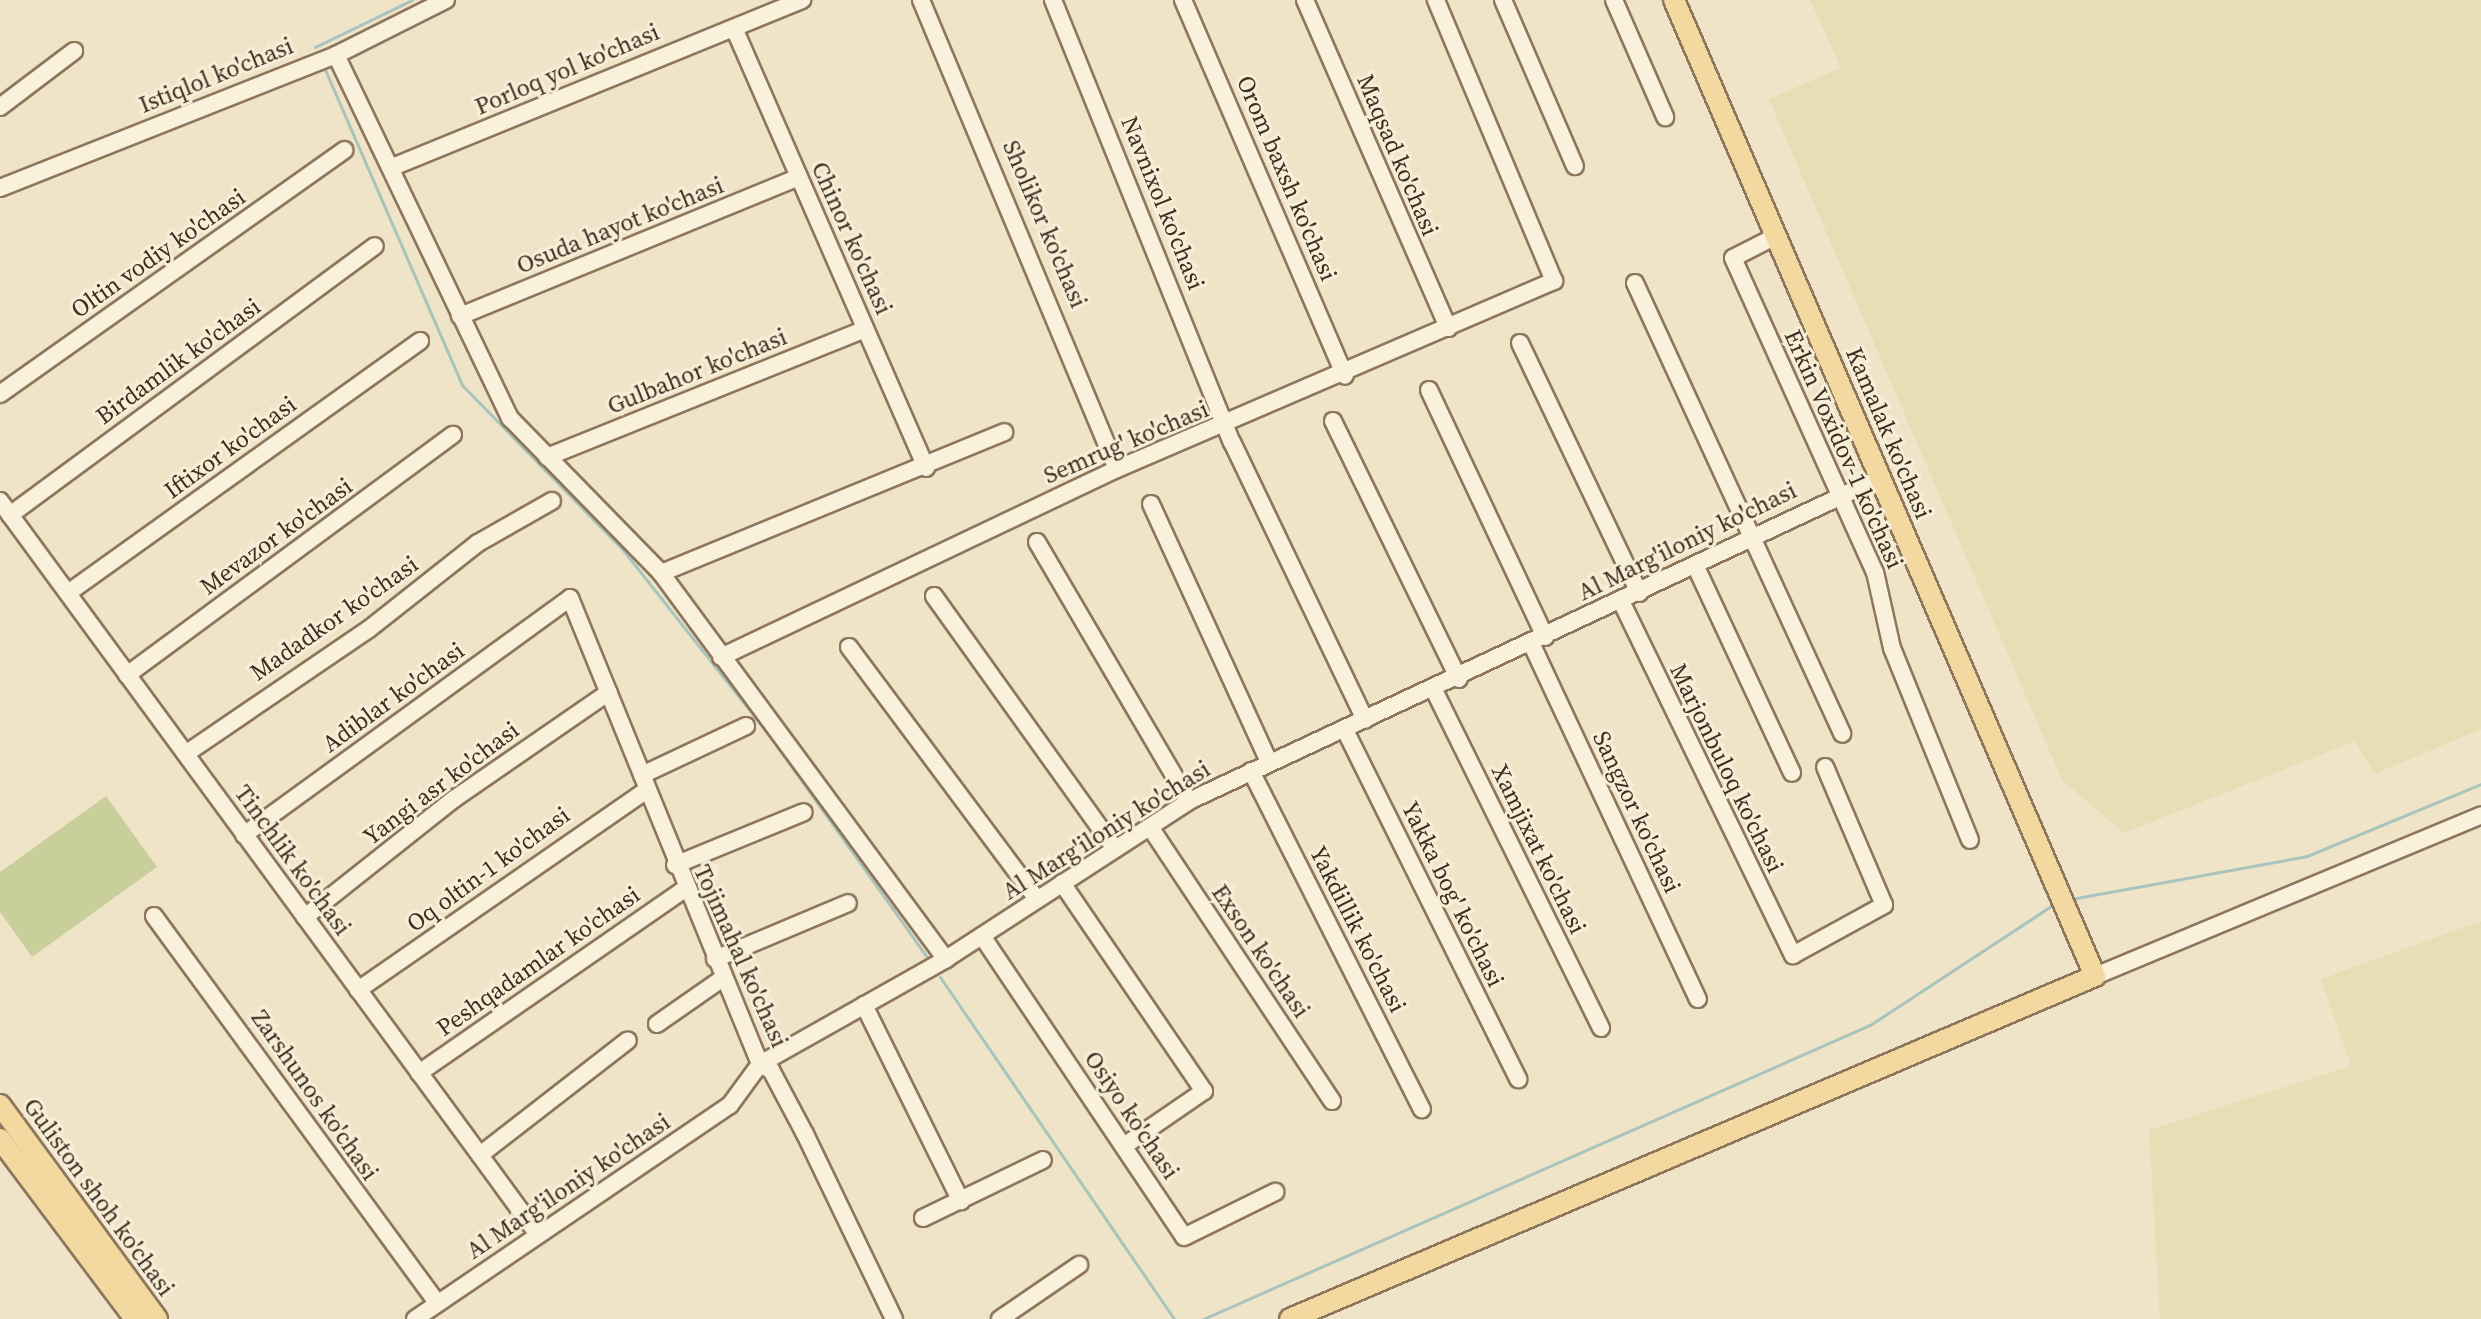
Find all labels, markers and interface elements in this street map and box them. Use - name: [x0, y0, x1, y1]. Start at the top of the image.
- street label: Porloq yol ko'chasi: [471, 17, 663, 121]
- street label: Istiqlol ko'chasi: [135, 31, 297, 119]
- street label: Maqsad ko'chasi: [1351, 70, 1445, 240]
- street label: Orom baxsh ko'chasi: [1231, 71, 1343, 285]
- street label: Navnixol ko'chasi: [1115, 112, 1211, 294]
- street label: Sholikor ko'chasi: [997, 136, 1093, 312]
- street label: Chinor ko'chasi: [805, 157, 899, 319]
- street label: Osuda hayot ko'chasi: [512, 170, 728, 280]
- street label: Oltin vodiy ko'chasi: [65, 182, 251, 324]
- street label: Birdamlik ko'chasi: [90, 292, 266, 430]
- street label: Gulbahor ko'chasi: [603, 322, 791, 420]
- street label: Erkin Voxidov-1 ko'chasi: [1778, 325, 1910, 573]
- street label: Kamalak ko'chasi: [1840, 343, 1938, 523]
- street label: Iftixor ko'chasi: [158, 389, 302, 505]
- street label: Semrug' ko'chasi: [1039, 394, 1213, 490]
- street label: Mevazor ko'chasi: [194, 471, 358, 601]
- street label: Al Marg'iloniy ko'chasi: [1573, 476, 1801, 606]
- street label: Madadkor ko'chasi: [245, 549, 423, 687]
- street label: Adiblar ko'chasi: [316, 636, 470, 758]
- street label: Marjonbuloq ko'chasi: [1664, 659, 1790, 877]
- street label: Yangi asr ko'chasi: [358, 715, 524, 851]
- street label: Sangzor ko'chasi: [1587, 727, 1687, 897]
- street label: Al Marg'iloniy ko'chasi: [997, 754, 1215, 906]
- street label: Xamjixat ko'chasi: [1486, 760, 1592, 938]
- street label: Tinchlik ko'chasi: [229, 779, 357, 941]
- street label: Yakka bog' ko'chasi: [1396, 796, 1510, 992]
- street label: Oq oltin-1 ko'chasi: [401, 800, 575, 938]
- street label: Yakdillik ko'chasi: [1304, 841, 1412, 1017]
- street label: Tojimahal ko'chasi: [688, 860, 794, 1052]
- street label: Exson ko'chasi: [1206, 879, 1316, 1023]
- street label: Peshqadamlar ko'chasi: [431, 880, 645, 1042]
- street label: Zarshunos ko'chasi: [245, 1004, 385, 1186]
- street label: Osiyo ko'chasi: [1078, 1045, 1186, 1185]
- street label: Guliston shoh ko'chasi: [18, 1092, 180, 1302]
- street label: Al Marg'iloniy ko'chasi: [461, 1107, 675, 1265]

